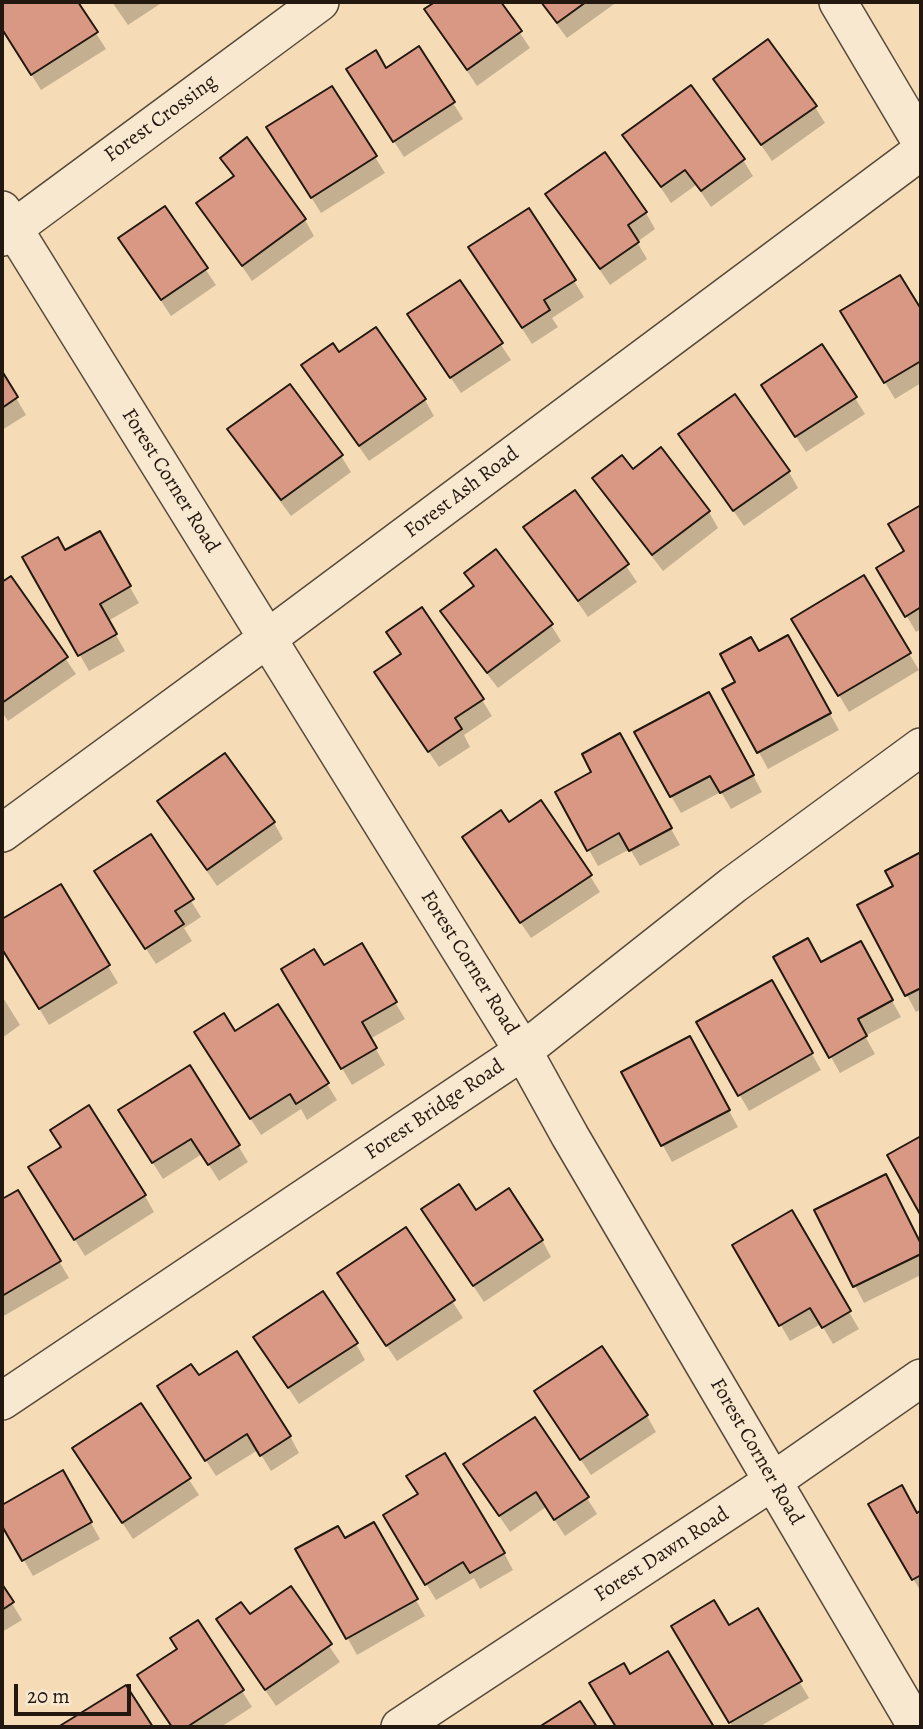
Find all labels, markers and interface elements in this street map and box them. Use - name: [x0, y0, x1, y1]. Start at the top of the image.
- street label: Forest Crossing: [100, 70, 222, 168]
- street label: Forest Corner Road: [116, 404, 224, 558]
- street label: Forest Ash Road: [400, 442, 524, 544]
- street label: Forest Corner Road: [415, 886, 523, 1040]
- street label: Forest Bridge Road: [361, 1054, 509, 1166]
- street label: Forest Corner Road: [704, 1374, 808, 1530]
- street label: Forest Dawn Road: [590, 1502, 734, 1608]
- scale bar: [18, 1670, 135, 1714]
- text: 20 m: [27, 1682, 70, 1710]

